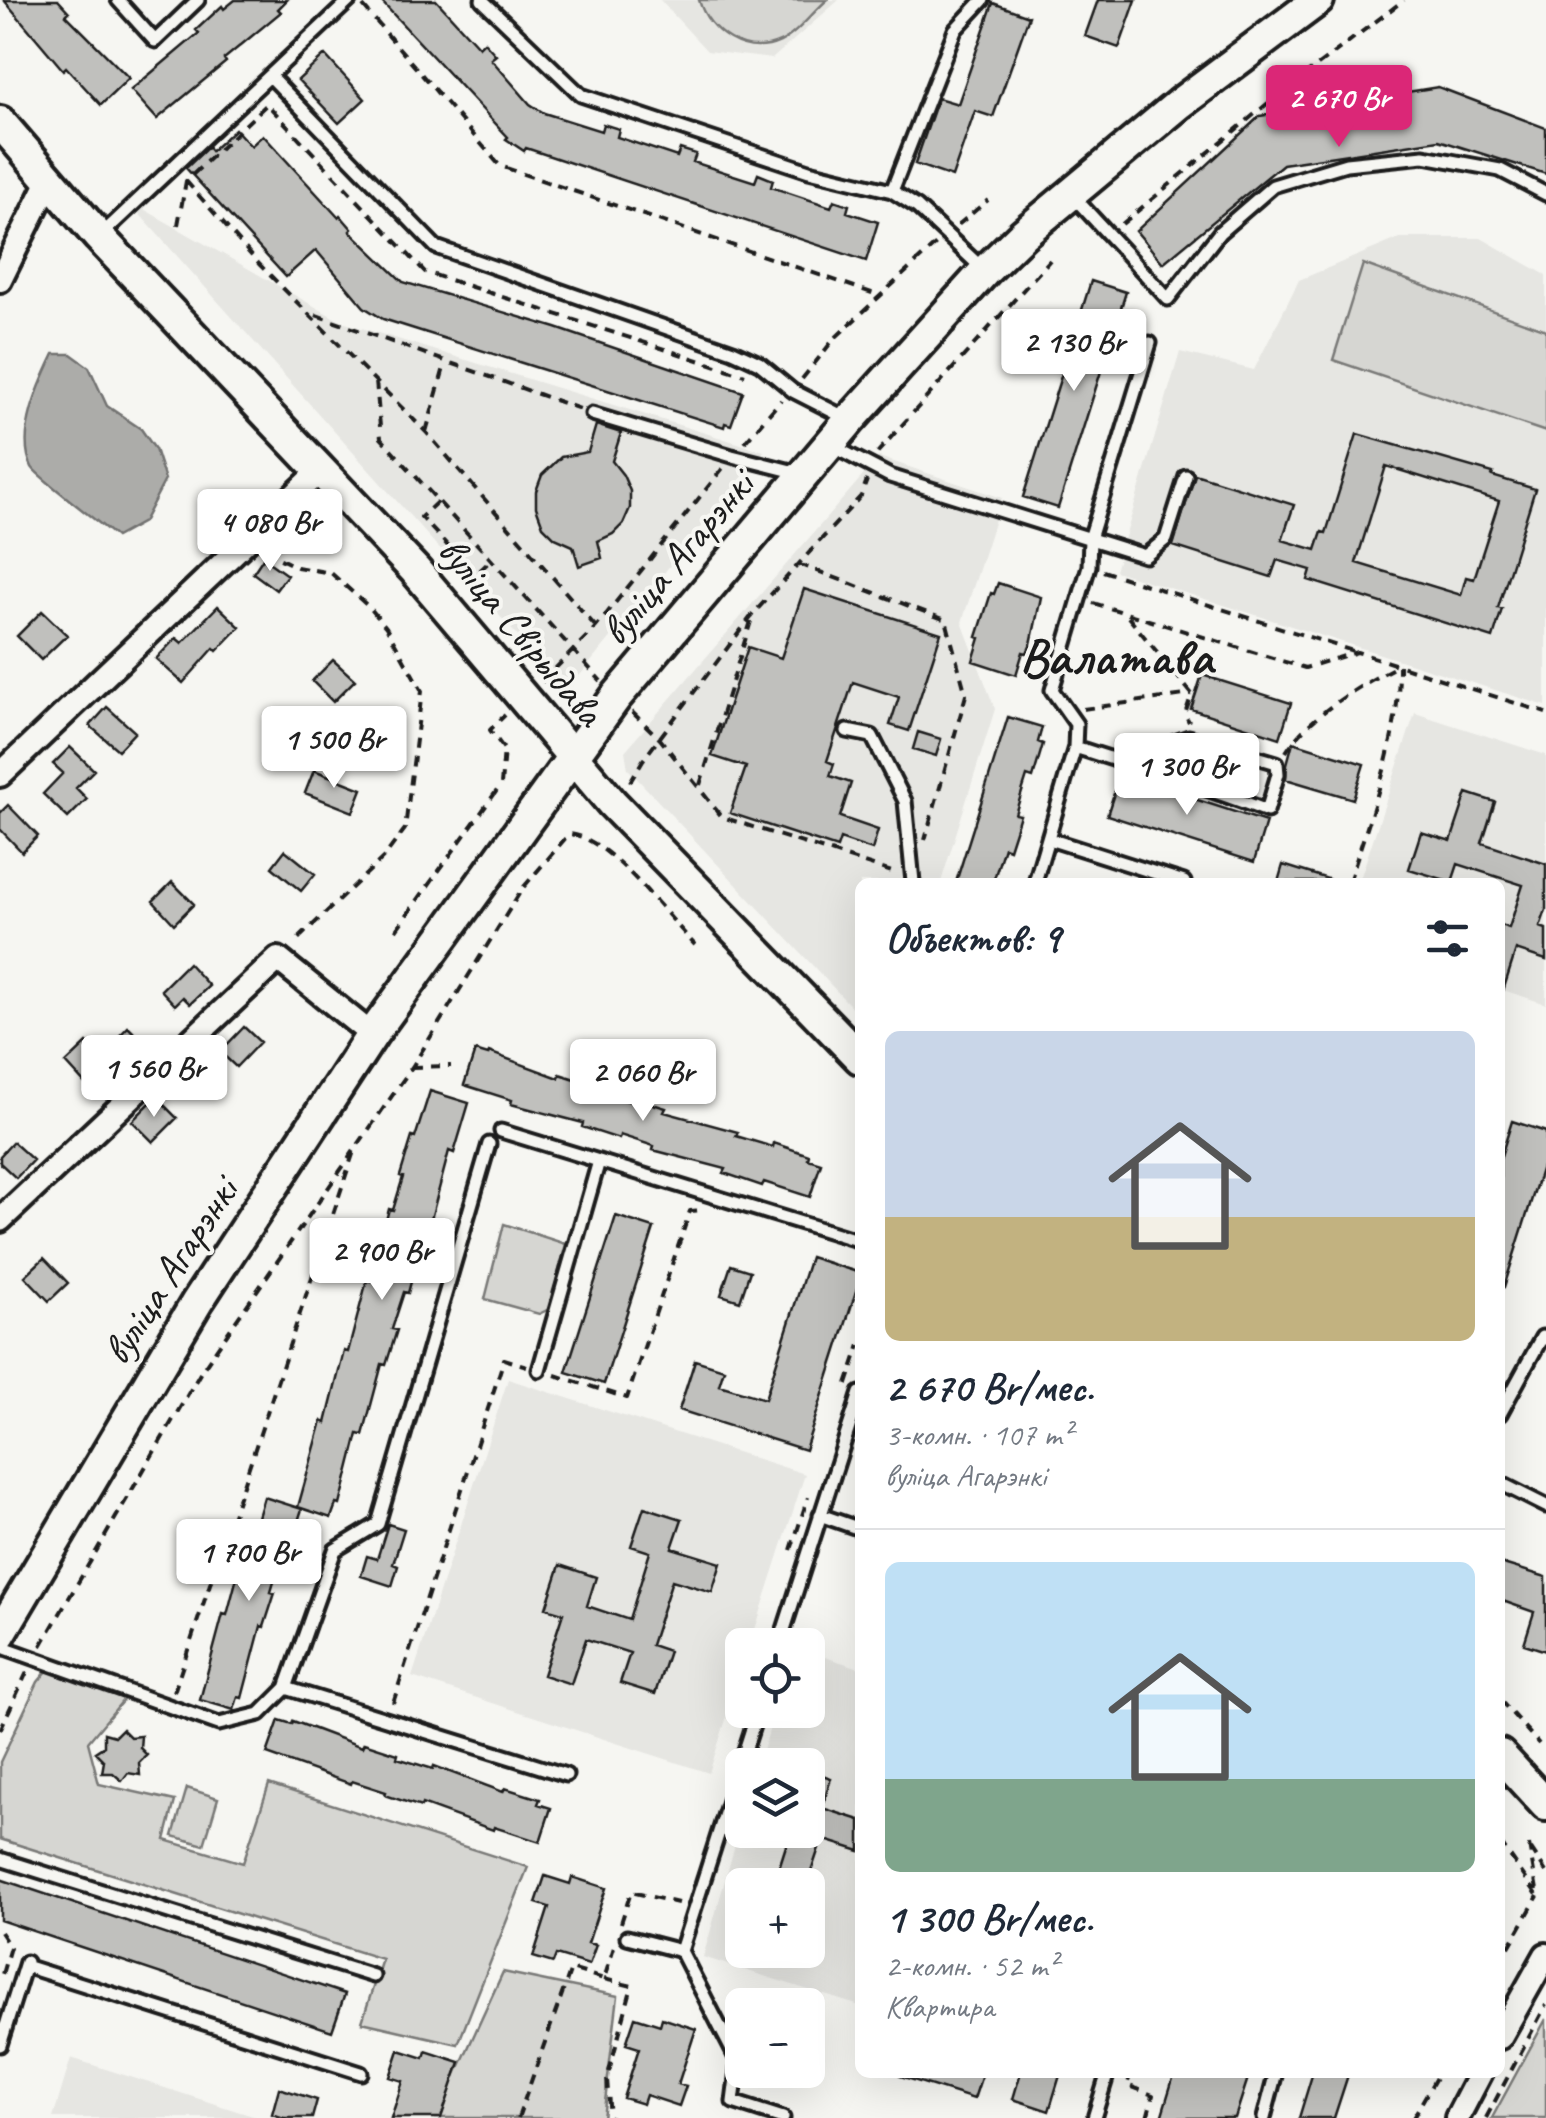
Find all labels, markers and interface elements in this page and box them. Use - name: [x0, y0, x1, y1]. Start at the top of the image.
- pin: 2 670 Br: [1236, 65, 1442, 150]
- text: 2 670 Br: [1288, 77, 1390, 118]
- pin: 2 130 Br: [971, 309, 1177, 394]
- text: 2 130 Br: [1023, 321, 1125, 362]
- street label: вуліца Агарэнкі: [589, 456, 769, 656]
- pin: 4 080 Br: [167, 489, 373, 574]
- text: 4 080 Br: [219, 501, 321, 542]
- street label: вуліца Свірыдава: [426, 525, 618, 739]
- district label: Валатава: [1020, 624, 1216, 690]
- pin: 1 500 Br: [231, 706, 437, 791]
- text: 1 500 Br: [284, 718, 384, 759]
- pin: 1 300 Br: [1084, 733, 1290, 818]
- text: 1 300 Br: [1136, 745, 1238, 786]
- icon: filters: [1420, 911, 1475, 966]
- text: Объектов: 9: [885, 912, 1060, 965]
- pin: 1 560 Br: [51, 1035, 257, 1120]
- pin: 2 060 Br: [540, 1039, 746, 1124]
- text: 1 560 Br: [103, 1047, 205, 1088]
- text: 2 060 Br: [592, 1051, 694, 1092]
- icon: home: [1090, 1096, 1270, 1276]
- street label: вуліца Агарэнкі: [90, 1163, 253, 1374]
- pin: 2 900 Br: [279, 1218, 485, 1303]
- text: 2 900 Br: [332, 1230, 432, 1271]
- text: 2 670 Br/мес.: [885, 1361, 1094, 1414]
- text: 3-комн. · 107 m²: [885, 1414, 1072, 1455]
- text: вуліца Агарэнкі: [885, 1455, 1046, 1496]
- pin: 1 700 Br: [146, 1519, 352, 1604]
- text: 1 700 Br: [198, 1531, 300, 1572]
- icon: home: [1090, 1627, 1270, 1807]
- map controls: [725, 1628, 825, 2088]
- button: locate: [725, 1628, 825, 1728]
- button: layers: [725, 1748, 825, 1848]
- button: +: [725, 1868, 825, 1968]
- text: 1 300 Br/мес.: [885, 1892, 1093, 1945]
- text: 2-комн. · 52 m²: [885, 1945, 1057, 1986]
- text: Квартира: [885, 1986, 994, 2027]
- button: −: [725, 1988, 825, 2088]

